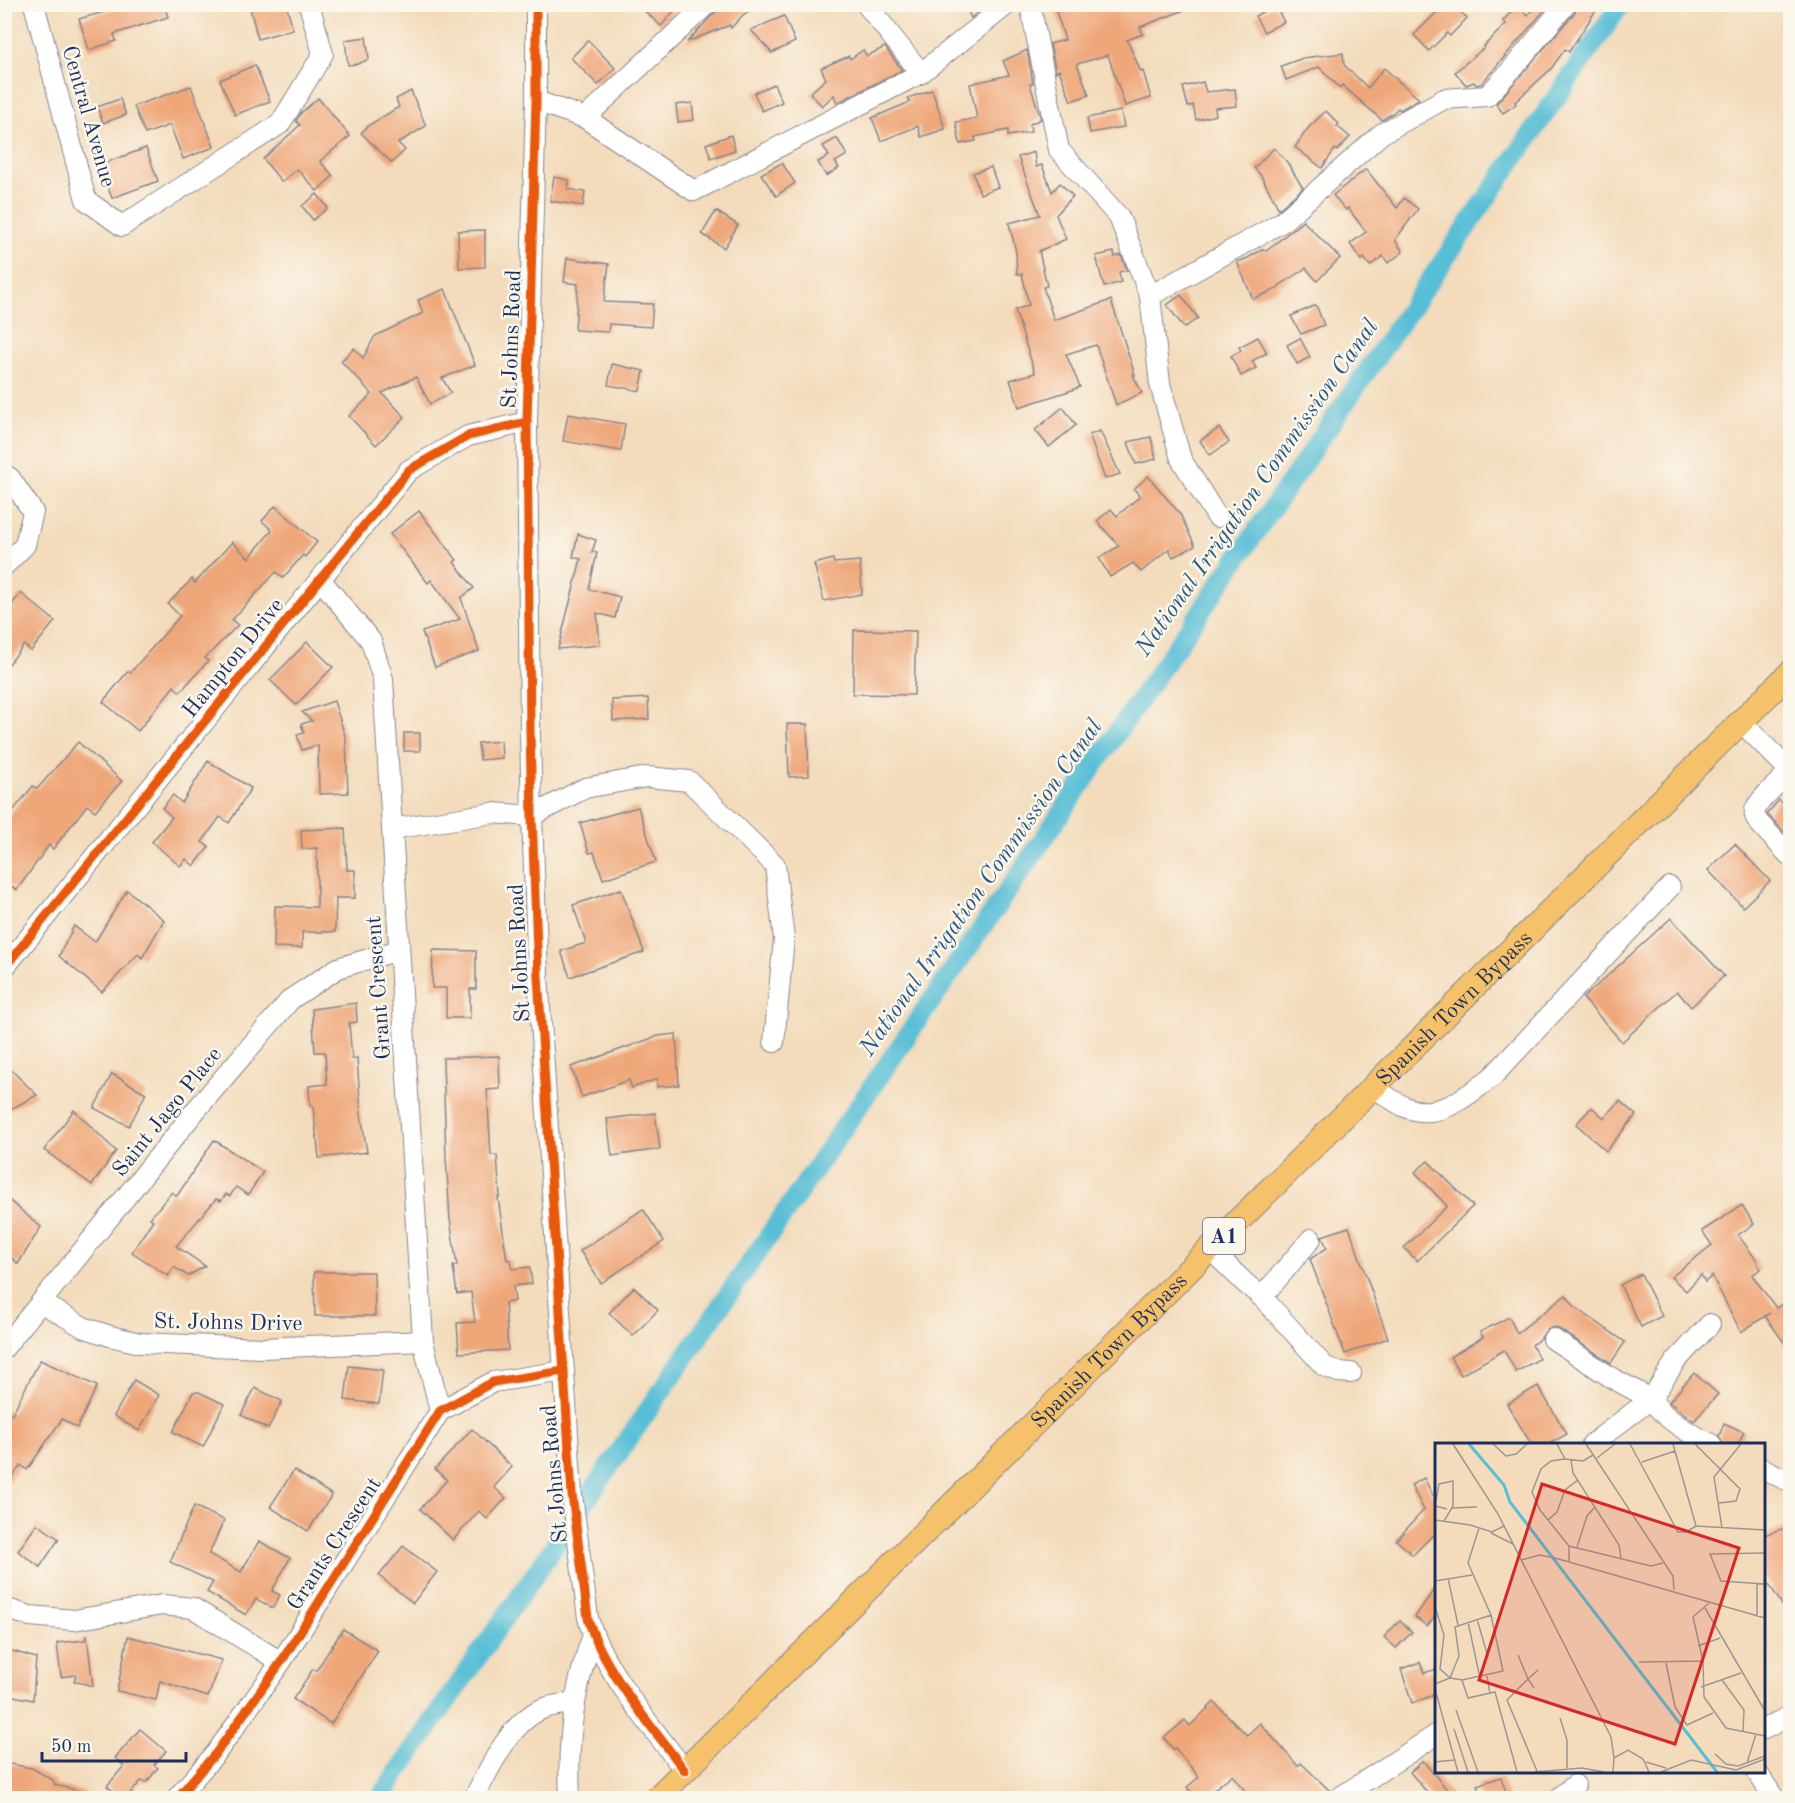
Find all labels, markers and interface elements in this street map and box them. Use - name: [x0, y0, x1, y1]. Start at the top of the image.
- street label: Central Avenue: [57, 43, 119, 190]
- street label: St Johns Road: [499, 269, 525, 409]
- water label: National Irrigation Commission Canal: [1131, 315, 1384, 662]
- street label: Hampton Drive: [179, 594, 288, 722]
- water label: National Irrigation Commission Canal: [855, 715, 1108, 1062]
- street label: St Johns Road: [505, 883, 535, 1023]
- street label: Grant Crescent: [363, 915, 395, 1061]
- street label: Spanish Town Bypass: [1372, 927, 1537, 1091]
- street label: Saint Jago Place: [109, 1043, 226, 1181]
- road number: A1: [1203, 1218, 1245, 1254]
- street label: Spanish Town Bypass: [1028, 1270, 1192, 1433]
- street label: St. Johns Drive: [153, 1311, 303, 1335]
- street label: St Johns Road: [538, 1404, 572, 1544]
- inset map: [1435, 1443, 1765, 1773]
- street label: Grants Crescent: [284, 1474, 386, 1615]
- scale bar: [42, 1725, 186, 1763]
- text: 50 m: [51, 1738, 91, 1756]

